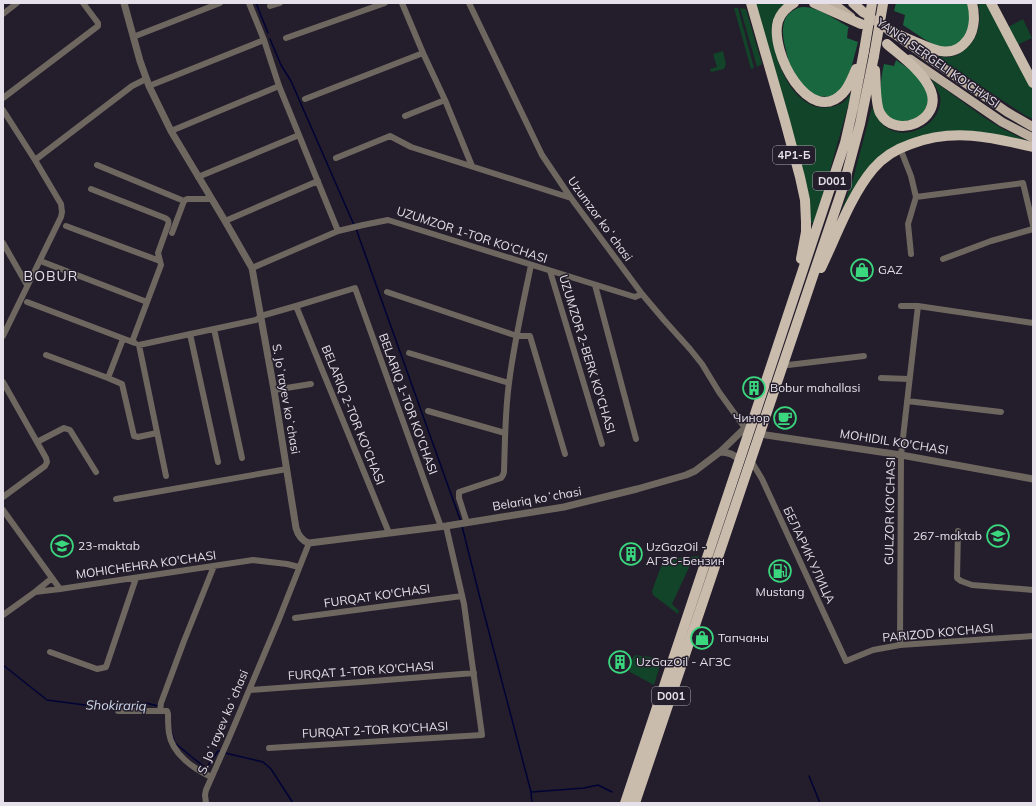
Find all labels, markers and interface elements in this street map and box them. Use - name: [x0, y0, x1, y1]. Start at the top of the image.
- street label: YANGI SERGELI KO'CHASI: [873, 14, 1003, 111]
- road number: 4Р1-Б: [773, 146, 815, 164]
- road number: D001: [813, 172, 851, 190]
- street label: Uzumzor koʻchasi: [565, 174, 636, 264]
- street label: UZUMZOR 1-TOR KO‘CHASI: [395, 203, 549, 266]
- shop icon: GAZ: [849, 257, 875, 283]
- place label: GAZ: [878, 262, 903, 277]
- district label: BOBUR: [24, 267, 78, 285]
- street label: UZUMZOR 2-BERK KO'CHASI: [556, 273, 619, 435]
- street label: BELARIQ 1-TOR KO'CHASI: [376, 331, 441, 477]
- street label: S. Joʻrayev koʻchasi: [269, 343, 304, 455]
- street label: BELARIQ 2-TOR KO'CHASI: [319, 343, 388, 487]
- building icon: Bobur mahallasi: [741, 375, 767, 401]
- place label: Bobur mahallasi: [770, 380, 860, 395]
- cafe icon: Чинор: [772, 405, 798, 431]
- place label: Чинор: [733, 410, 770, 425]
- street label: MOHIDIL KO'CHASI: [839, 426, 949, 457]
- street label: GULZOR KO'CHASI: [881, 457, 898, 565]
- street label: Belariq koʻchasi: [491, 483, 583, 514]
- street label: БЕЛАРИК УЛИЦА: [780, 504, 839, 606]
- school or university icon: 267-maktab: [985, 523, 1011, 549]
- place label: 267-maktab: [913, 528, 982, 543]
- school or university icon: 23-maktab: [49, 533, 75, 559]
- place label: 23-maktab: [78, 538, 140, 553]
- place label: UzGazOil - АГЗС-Бензин: [646, 539, 725, 568]
- building icon: UzGazOil - АГЗС-Бензин: [618, 541, 644, 567]
- street label: MOHICHEHRA KO'CHASI: [75, 547, 217, 582]
- fuel station icon: Mustang: [767, 558, 793, 584]
- street label: FURQAT KO'CHASI: [323, 581, 431, 610]
- place label: Mustang: [756, 584, 804, 599]
- street label: PARIZOD KO'CHASI: [882, 620, 994, 645]
- shop icon: Тапчаны: [689, 625, 715, 651]
- place label: Тапчаны: [718, 630, 769, 645]
- building icon: UzGazOil - АГЗС: [607, 649, 633, 675]
- place label: UzGazOil - АГЗС: [636, 654, 731, 669]
- street label: FURQAT 1-TOR KO'CHASI: [287, 658, 434, 683]
- street label: S. Joʻrayev koʻchasi: [194, 667, 251, 776]
- road number: D001: [652, 687, 690, 705]
- water label: Shokirariq: [85, 696, 147, 714]
- street label: FURQAT 2-TOR KO'CHASI: [302, 718, 448, 741]

